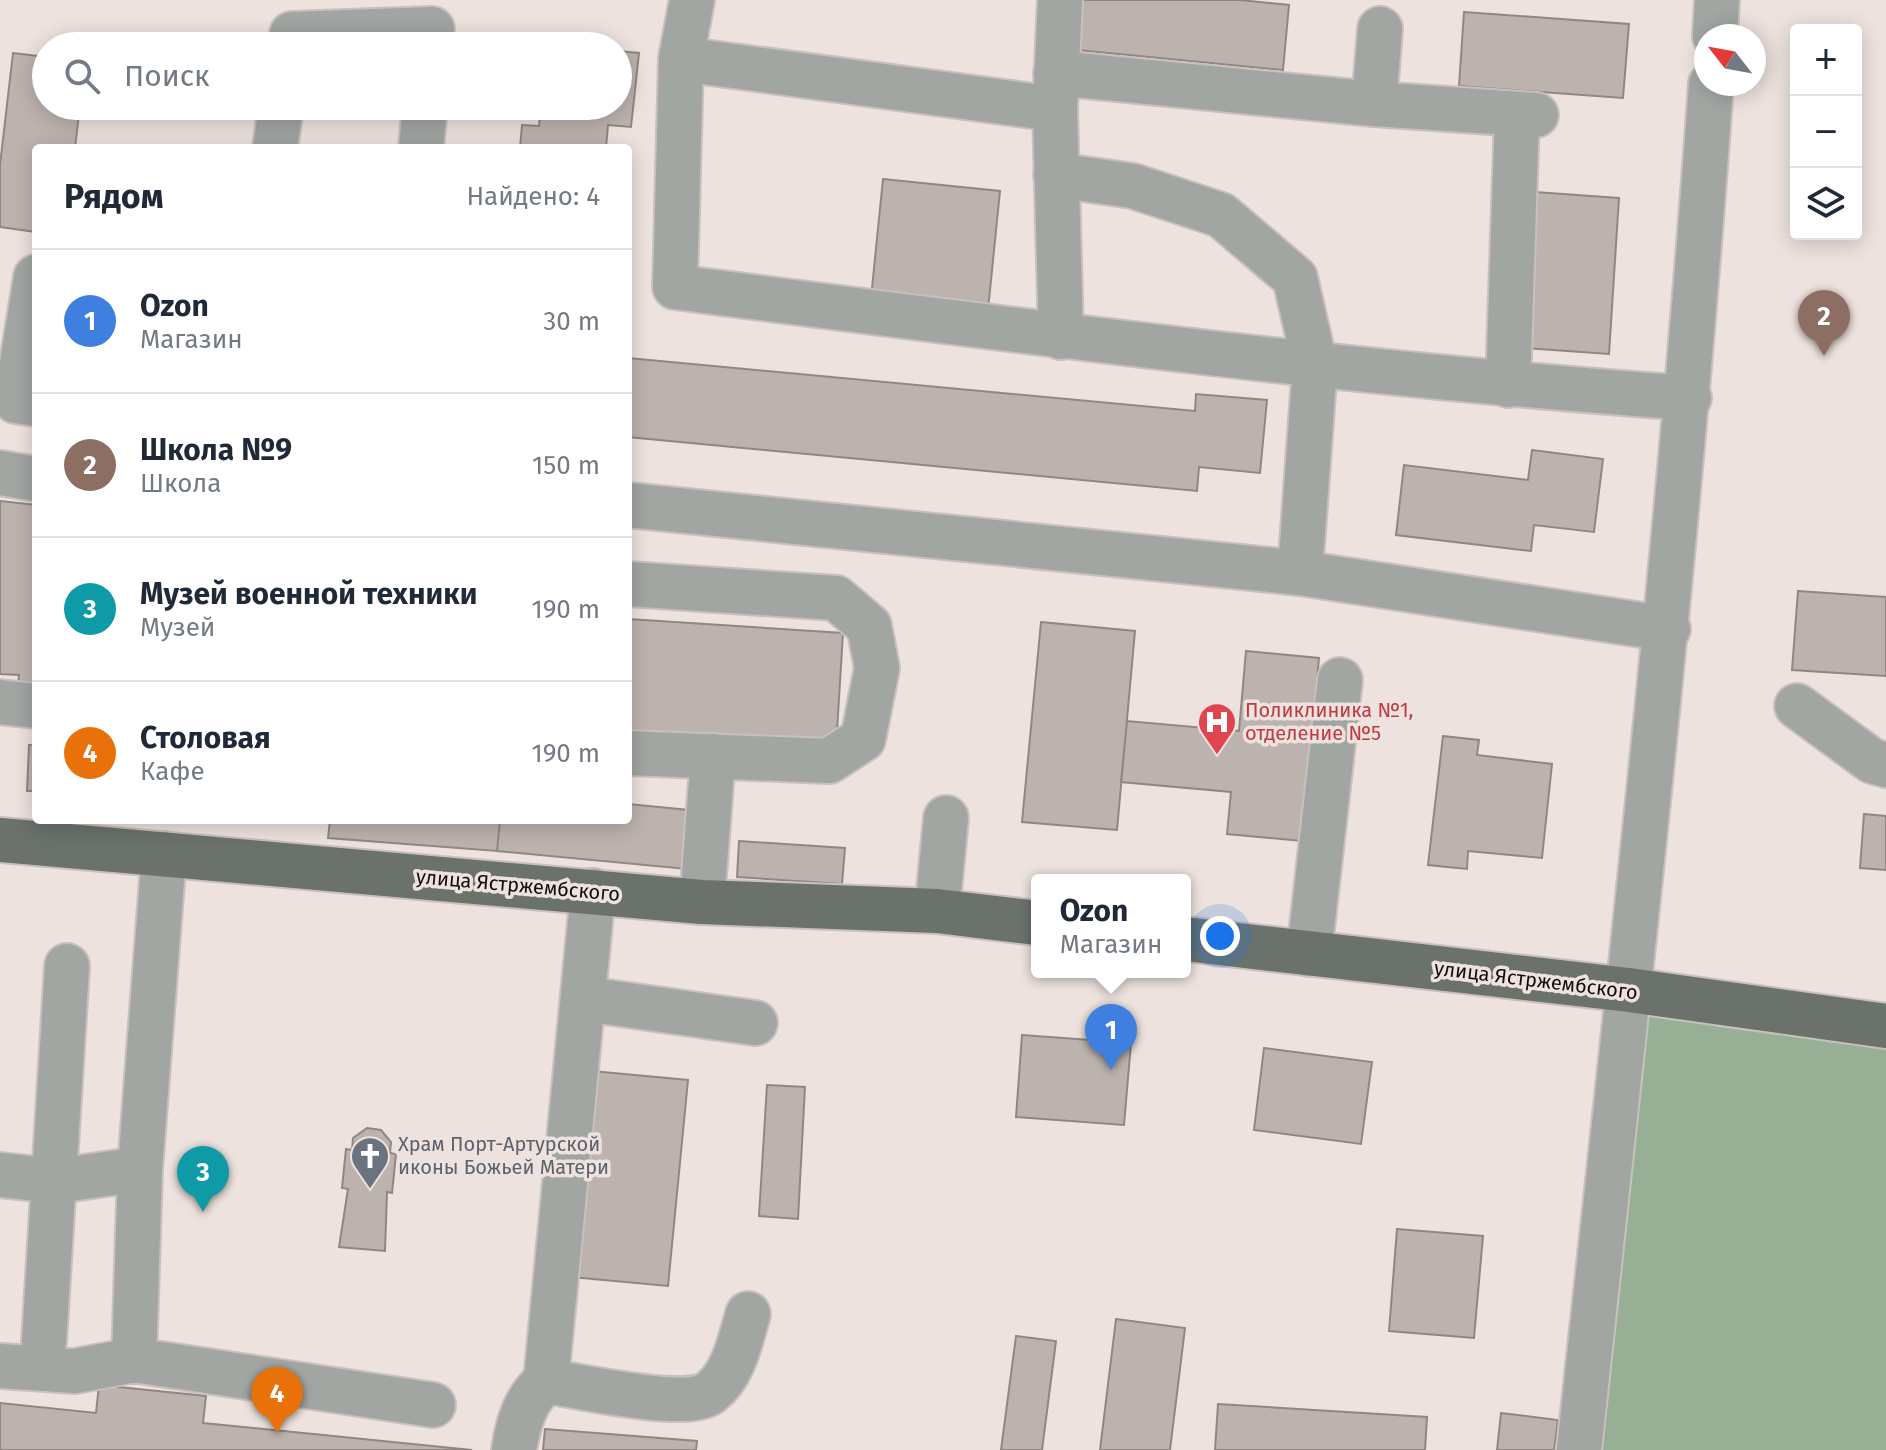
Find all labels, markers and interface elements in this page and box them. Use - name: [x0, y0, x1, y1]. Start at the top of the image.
- north arrow: [1694, 24, 1766, 96]
- map controls: [1790, 24, 1862, 240]
- button: +: [1790, 24, 1862, 96]
- search box: [32, 32, 632, 120]
- icon: search: [60, 54, 104, 98]
- text: Поиск: [124, 58, 210, 94]
- button: −: [1790, 96, 1862, 168]
- button: layers: [1790, 168, 1862, 240]
- text: Рядом: [64, 176, 163, 217]
- text: Найдено: 4: [466, 181, 600, 212]
- text: Ozon: [140, 288, 209, 324]
- pin: 2: [1798, 290, 1850, 356]
- text: 1: [84, 306, 96, 337]
- text: 30 m: [543, 306, 600, 337]
- text: Магазин: [140, 324, 243, 355]
- text: Школа №9: [140, 432, 292, 468]
- text: 2: [83, 450, 97, 481]
- text: 150 m: [532, 450, 600, 481]
- text: Школа: [140, 468, 221, 499]
- text: Музей военной техники: [140, 576, 477, 612]
- text: 3: [83, 594, 97, 625]
- text: 190 m: [531, 594, 600, 625]
- text: Музей: [140, 612, 215, 643]
- place label: Поликлиника №1, отделение №5: [1245, 698, 1413, 745]
- hospital icon: Поликлиника №1, отделение №5: [1196, 701, 1238, 756]
- text: Столовая: [140, 720, 271, 756]
- text: 4: [83, 738, 97, 769]
- text: 190 m: [531, 738, 600, 769]
- text: Кафе: [140, 756, 205, 787]
- street label: улица Ястржембского: [415, 864, 621, 906]
- popup: [1031, 874, 1191, 978]
- text: Ozon: [1060, 893, 1128, 929]
- your location: [1200, 916, 1240, 956]
- text: Магазин: [1060, 929, 1162, 960]
- street label: улица Ястржембского: [1433, 956, 1639, 1004]
- pin: 1: [1085, 1004, 1137, 1070]
- place label: Храм Порт-Артурской иконы Божьей Матери: [398, 1132, 609, 1179]
- church icon: Храм Порт-Артурской иконы Божьей Матери: [349, 1135, 391, 1190]
- pin: 3: [177, 1146, 229, 1212]
- pin: 4: [251, 1367, 303, 1433]

